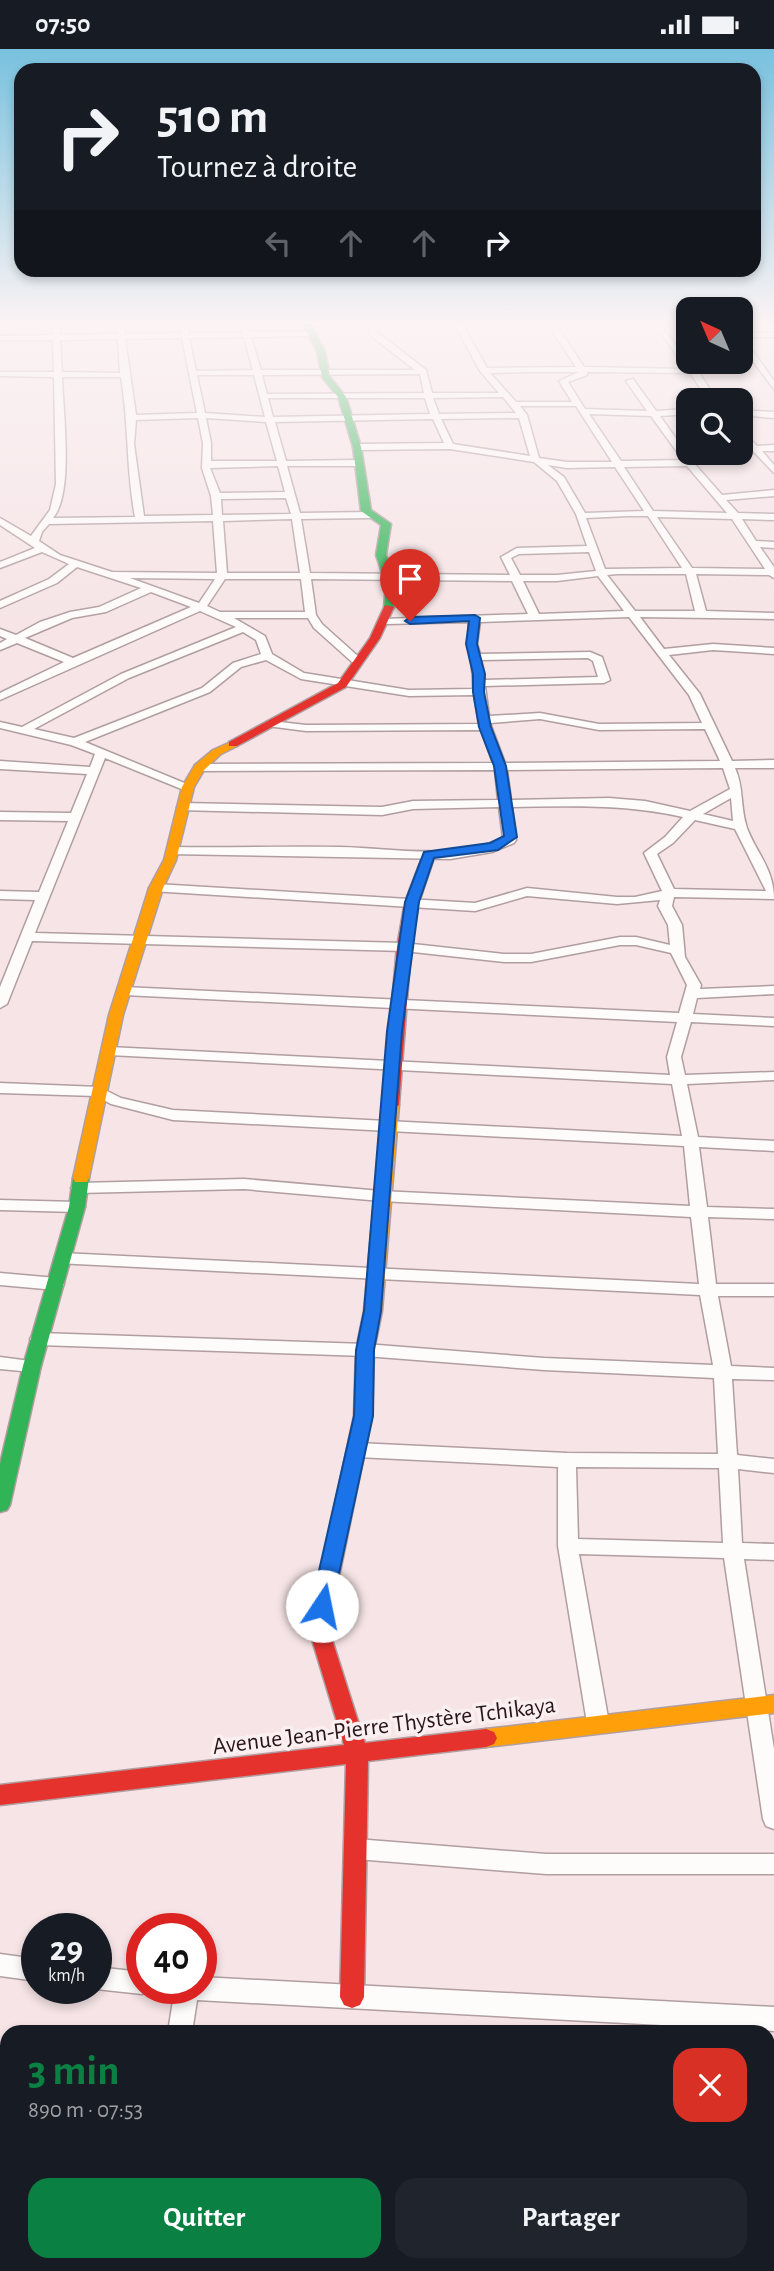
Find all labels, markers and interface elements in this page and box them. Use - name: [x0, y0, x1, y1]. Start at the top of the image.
- text: 07:50: [35, 11, 91, 37]
- icon: right: [42, 91, 133, 182]
- text: 510 m: [157, 93, 268, 142]
- text: Tournez à droite: [157, 151, 357, 183]
- icon: left: [259, 224, 297, 262]
- icon: ahead: [332, 224, 370, 262]
- icon: ahead: [405, 224, 443, 262]
- icon: right: [478, 224, 516, 262]
- north arrow: [676, 297, 752, 375]
- map controls: [676, 297, 753, 465]
- button: search: [676, 388, 753, 465]
- pin: [380, 549, 440, 621]
- icon: arrive: [391, 560, 429, 598]
- position arrow: [285, 1569, 359, 1643]
- street label: Avenue Jean-Pierre Thystère Tchikaya: [211, 1693, 557, 1759]
- speed limit sign: 40: [126, 1913, 217, 2004]
- text: 29: [50, 1932, 83, 1967]
- text: km/h: [48, 1967, 85, 1985]
- button: close: [673, 2048, 747, 2122]
- text: 3 min: [28, 2050, 120, 2092]
- text: 890 m · 07:53: [28, 2099, 143, 2122]
- button: Quitter: [28, 2178, 381, 2258]
- button: Partager: [395, 2178, 747, 2258]

